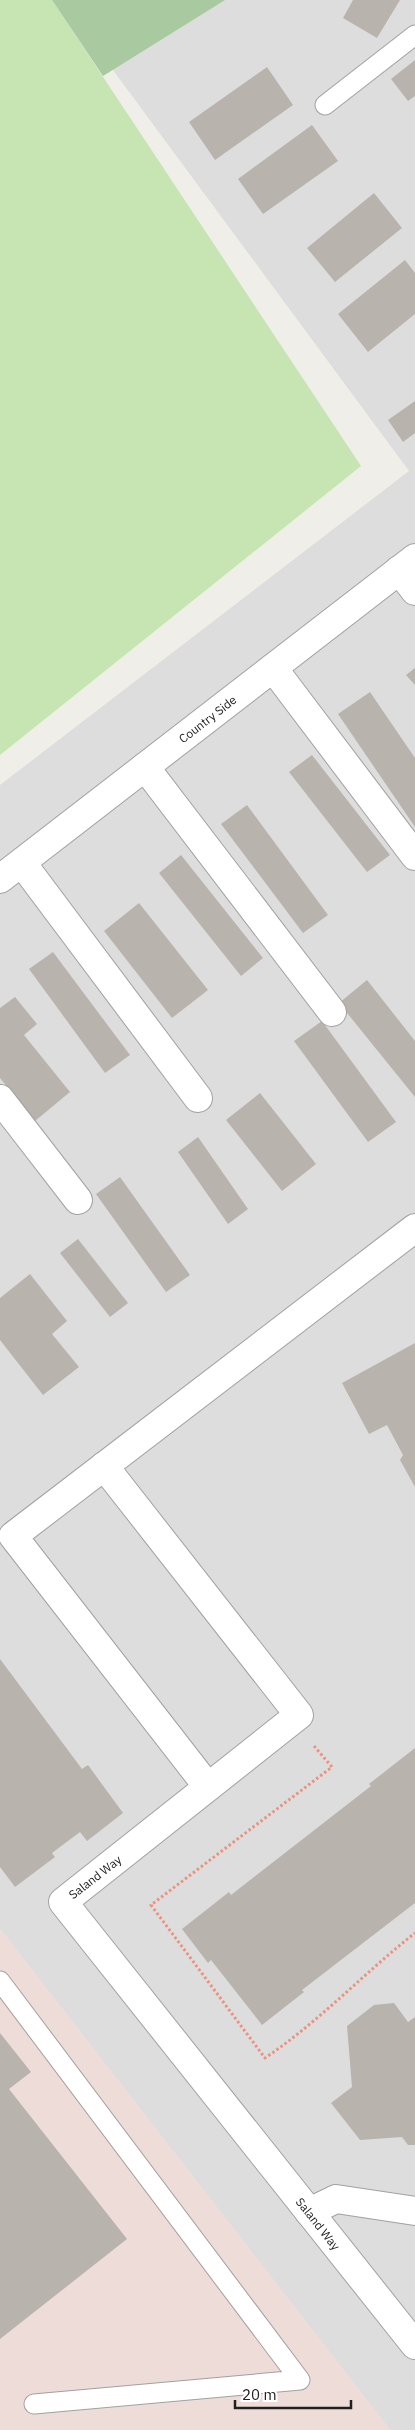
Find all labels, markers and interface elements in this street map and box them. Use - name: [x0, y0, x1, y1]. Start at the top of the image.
- street label: Country Side: [175, 691, 239, 746]
- street label: Saland Way: [66, 1852, 124, 1902]
- street label: Saland Way: [293, 2194, 344, 2253]
- scale bar: [235, 2378, 351, 2410]
- text: 20 m: [242, 2385, 277, 2404]

